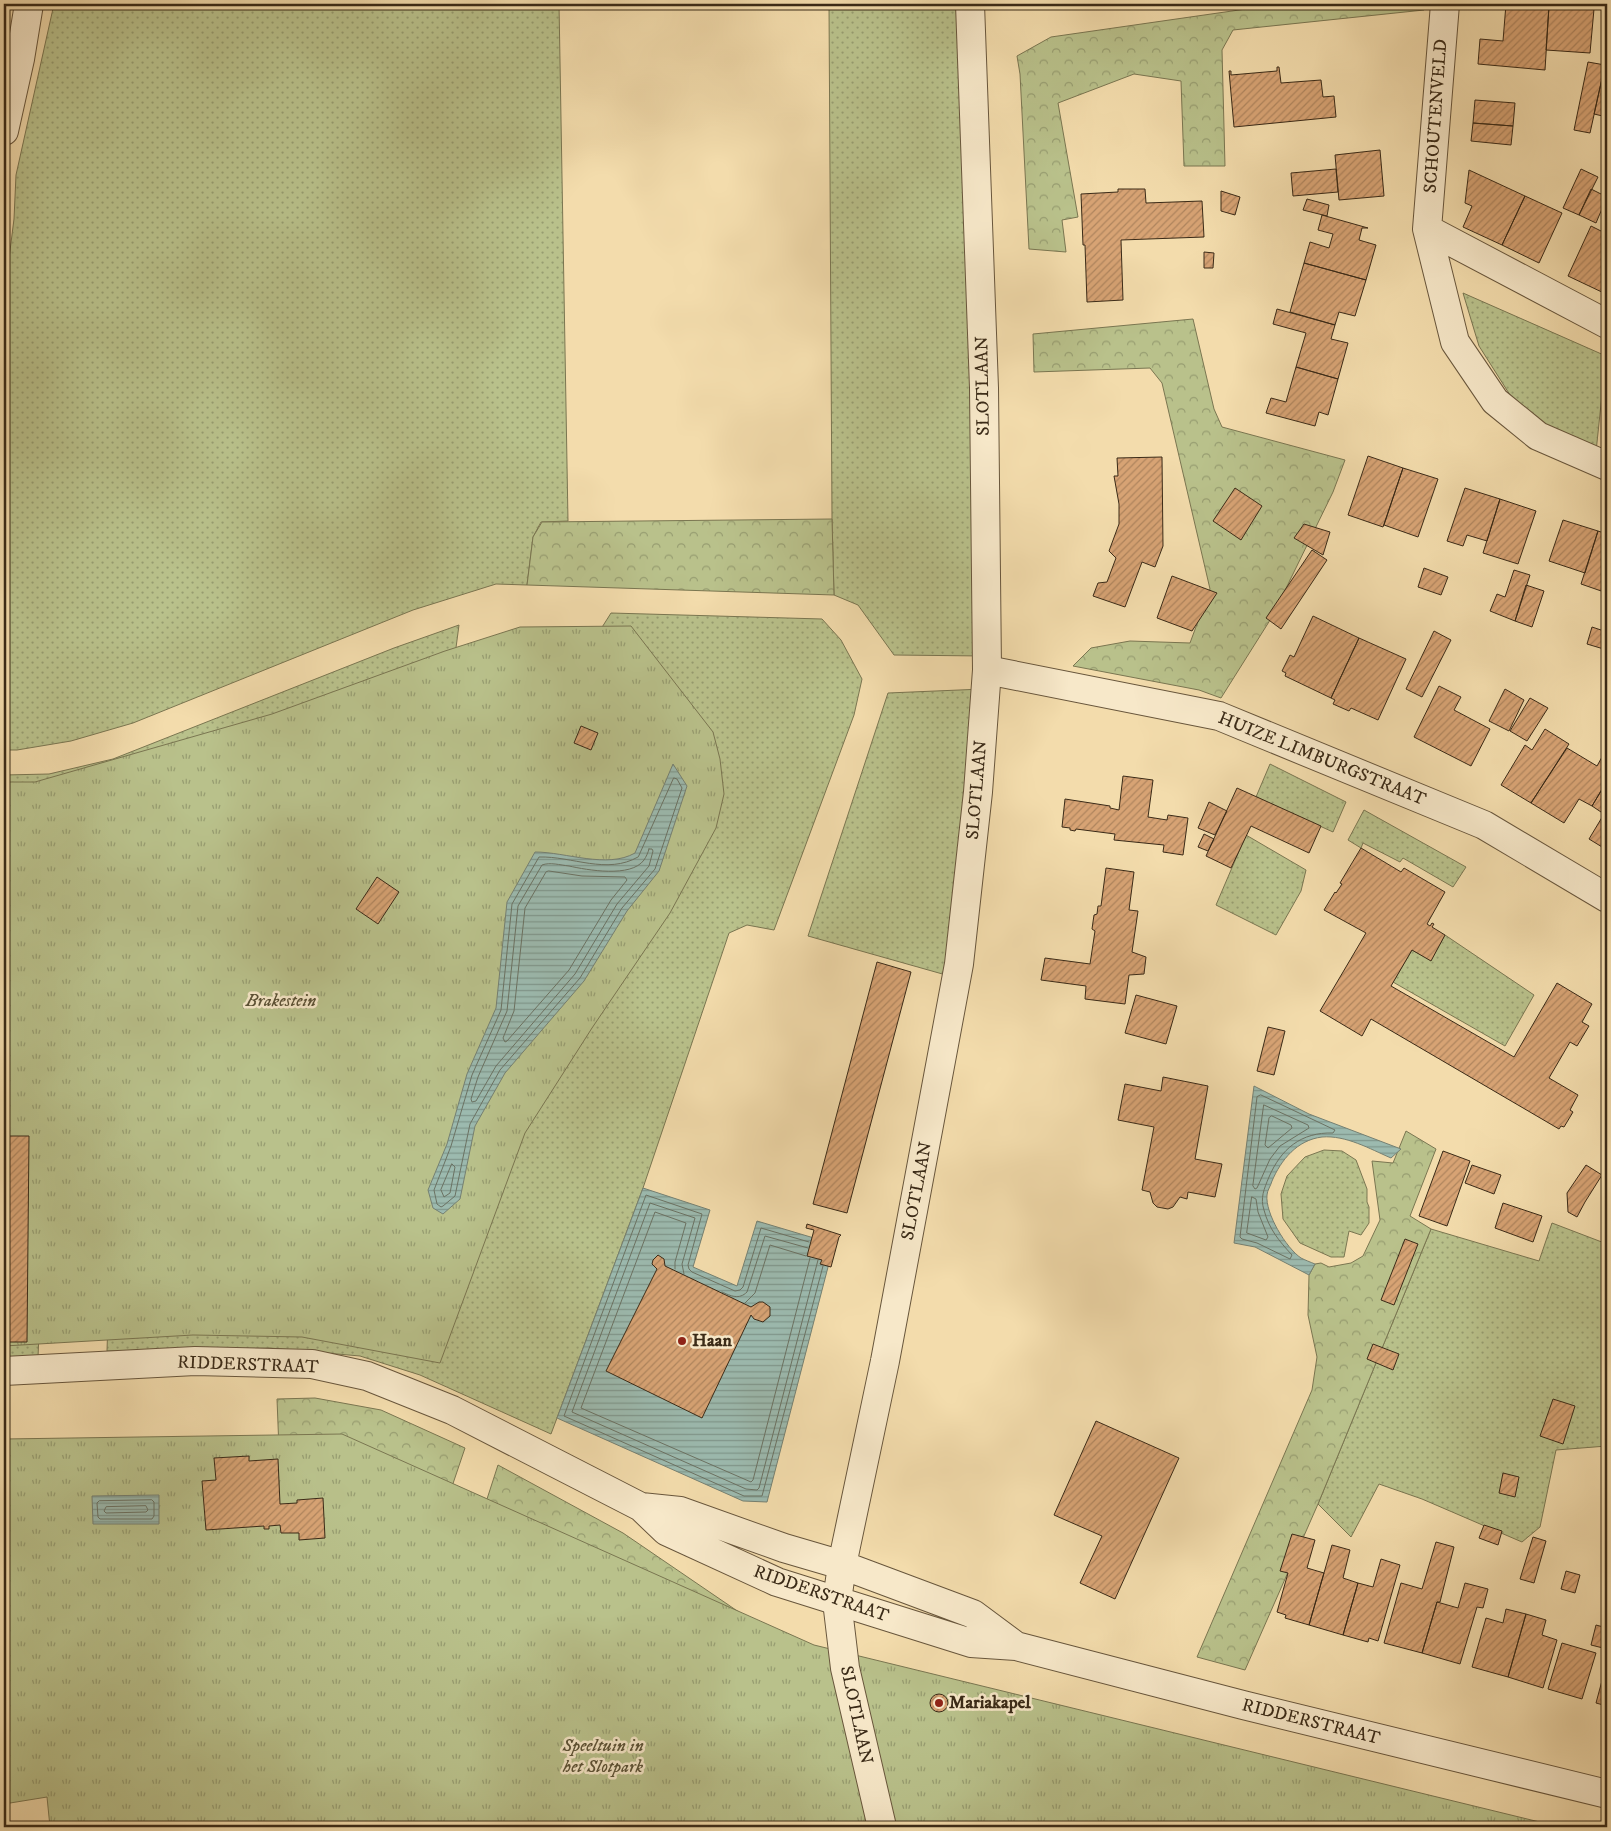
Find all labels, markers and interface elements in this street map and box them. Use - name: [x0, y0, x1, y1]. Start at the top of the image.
- street label: SCHOUTENVELD: [1420, 38, 1452, 194]
- street label: SLOTLAAN: [971, 336, 995, 436]
- street label: HUIZE LIMBURGSTRAAT: [1215, 707, 1429, 811]
- street label: SLOTLAAN: [962, 739, 992, 841]
- park label: Brakestein: [245, 990, 316, 1012]
- street label: SLOTLAAN: [897, 1140, 937, 1242]
- place label: Haan: [692, 1330, 732, 1352]
- marker: Haan: [676, 1335, 688, 1347]
- street label: RIDDERSTRAAT: [177, 1352, 320, 1378]
- street label: RIDDERSTRAAT: [750, 1561, 892, 1628]
- street label: SLOTLAAN: [835, 1664, 877, 1766]
- place label: Mariakapel: [949, 1692, 1031, 1714]
- street label: RIDDERSTRAAT: [1240, 1694, 1383, 1750]
- marker: Mariakapel: [933, 1697, 945, 1709]
- park label: Speeltuin in het Slotpark: [561, 1735, 644, 1778]

